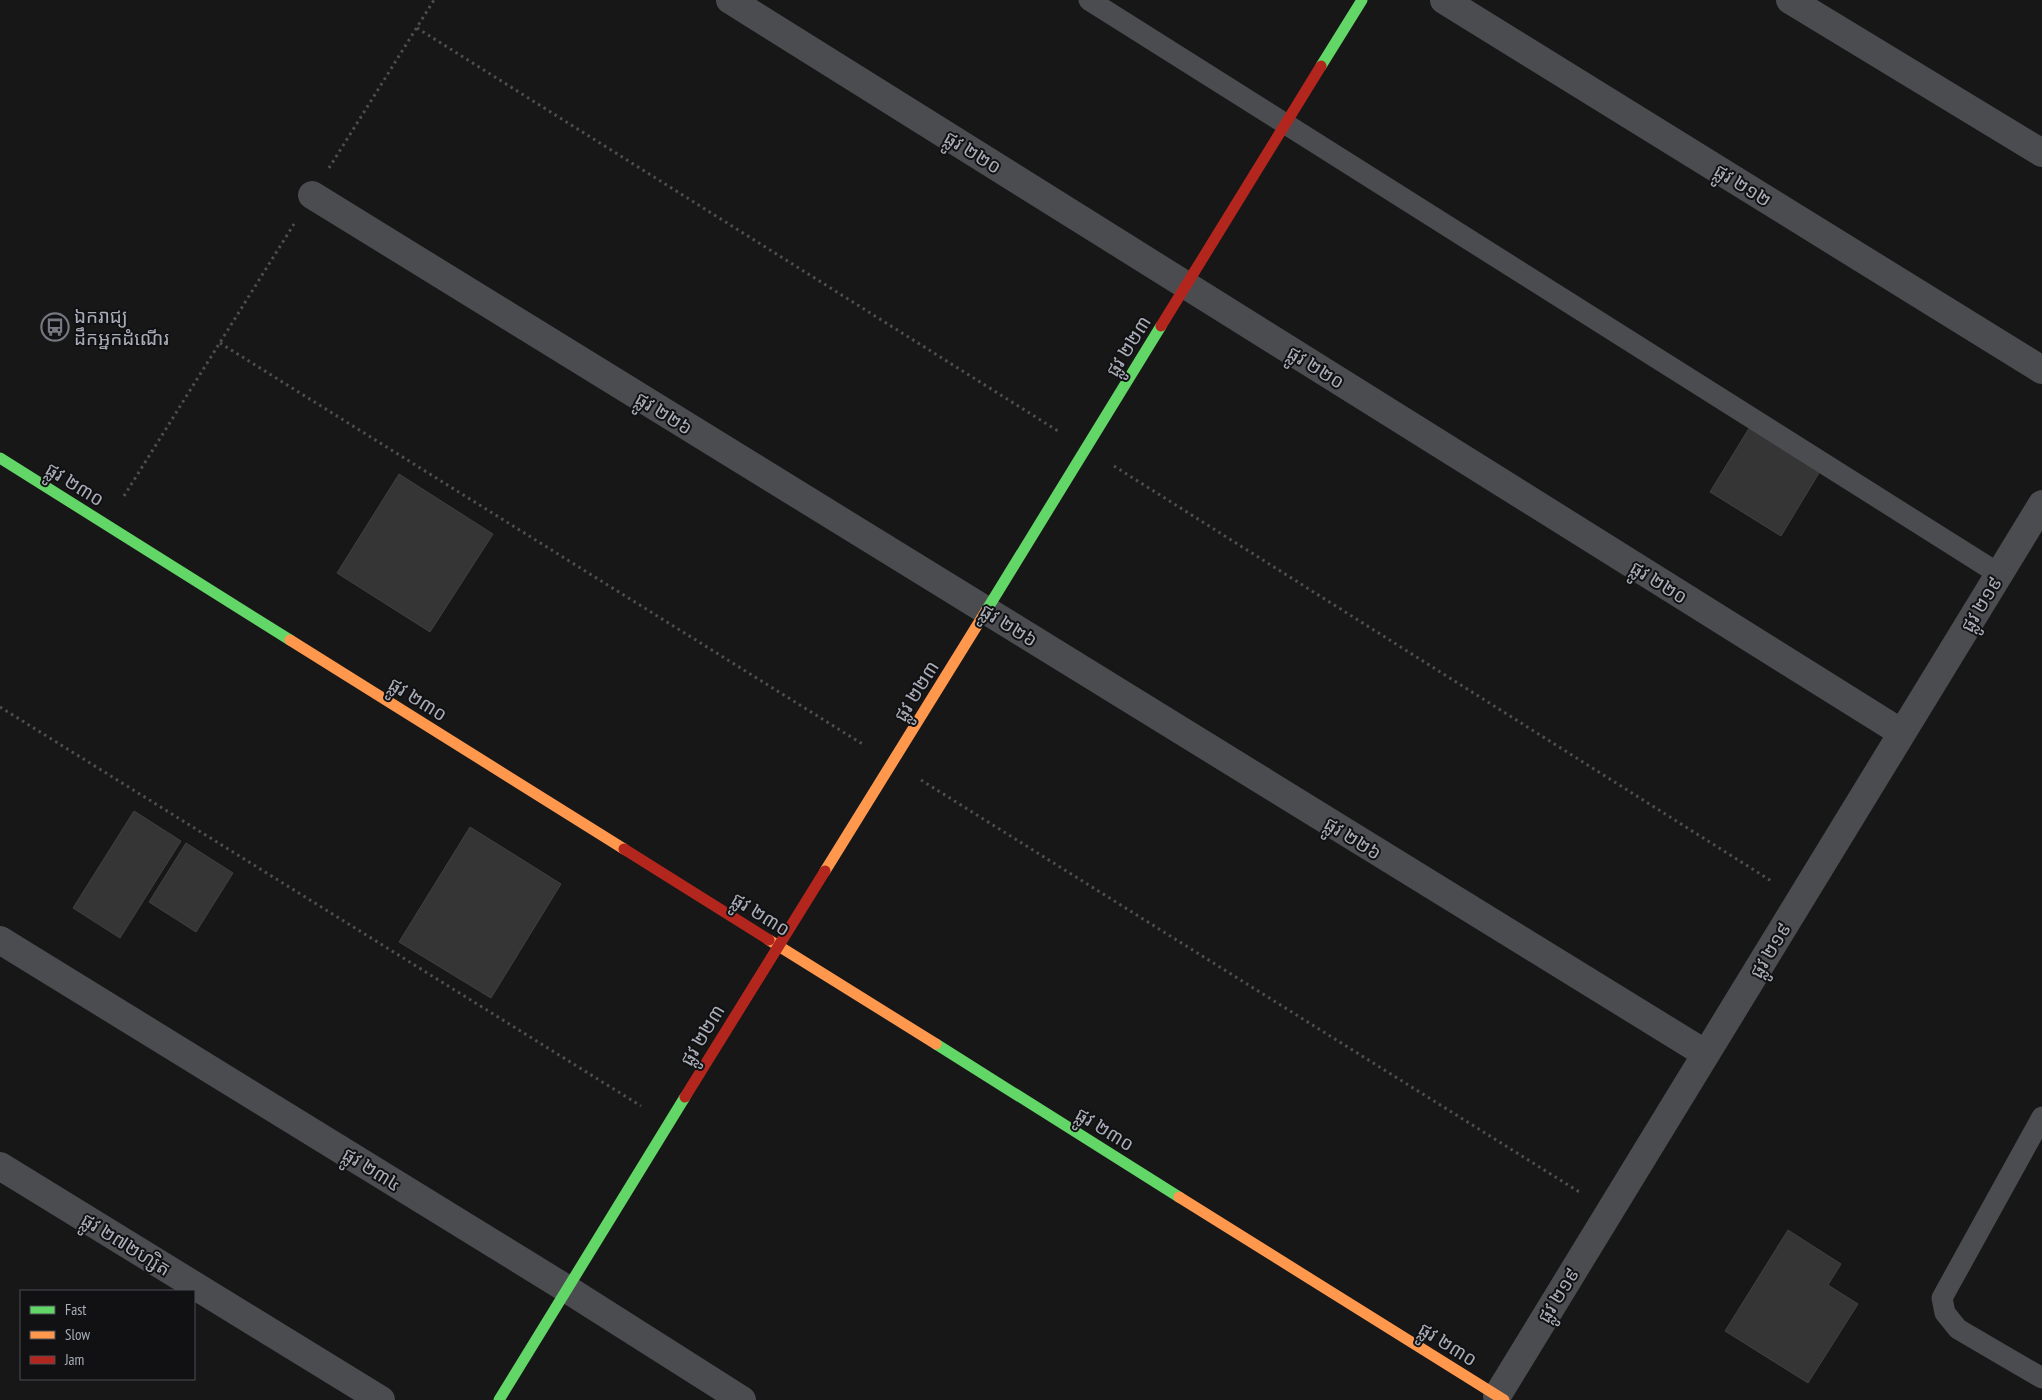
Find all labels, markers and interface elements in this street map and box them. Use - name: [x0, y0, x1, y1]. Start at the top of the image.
- street label: ផ្លូវ ២២០: [937, 125, 1006, 184]
- street label: ផ្លូវ ២១២: [1707, 158, 1776, 217]
- place label: ឯករាជ្យ ដឹកអ្នកដំណើរ: [74, 304, 169, 350]
- street label: ផ្លូវ ២២៣: [1100, 311, 1161, 384]
- bus stop icon: ឯករាជ្យ ដឹកអ្នកដំណើរ: [40, 312, 70, 342]
- street label: ផ្លូវ ២២០: [1280, 340, 1349, 399]
- street label: ផ្លូវ ២២៦: [628, 386, 697, 445]
- street label: ផ្លូវ ២៣០: [38, 457, 109, 516]
- street label: ផ្លូវ ២២០: [1623, 555, 1692, 614]
- street label: ផ្លូវ ២១៩: [1955, 572, 2012, 639]
- street label: ផ្លូវ ២២៦: [973, 598, 1042, 657]
- street label: ផ្លូវ ២២៣: [888, 656, 949, 729]
- street label: ផ្លូវ ២៣០: [381, 672, 452, 731]
- street label: ផ្លូវ ២២៦: [1317, 811, 1386, 870]
- street label: ផ្លូវ ២៣០: [724, 887, 795, 946]
- street label: ផ្លូវ ២១៩: [1744, 918, 1801, 985]
- street label: ផ្លូវ ២២៣: [674, 1000, 734, 1073]
- street label: ផ្លូវ ២៣០: [1068, 1102, 1139, 1161]
- street label: ផ្លូវ ២៣៤: [335, 1142, 406, 1201]
- street label: ផ្លូវ ២៧២ហ្សិត: [74, 1207, 175, 1286]
- street label: ផ្លូវ ២១៩: [1532, 1263, 1589, 1330]
- legend: [20, 1290, 195, 1380]
- text: Fast: [65, 1300, 86, 1319]
- street label: ផ្លូវ ២៣០: [1411, 1317, 1482, 1376]
- text: Slow: [65, 1325, 90, 1344]
- text: Jam: [64, 1350, 84, 1369]

